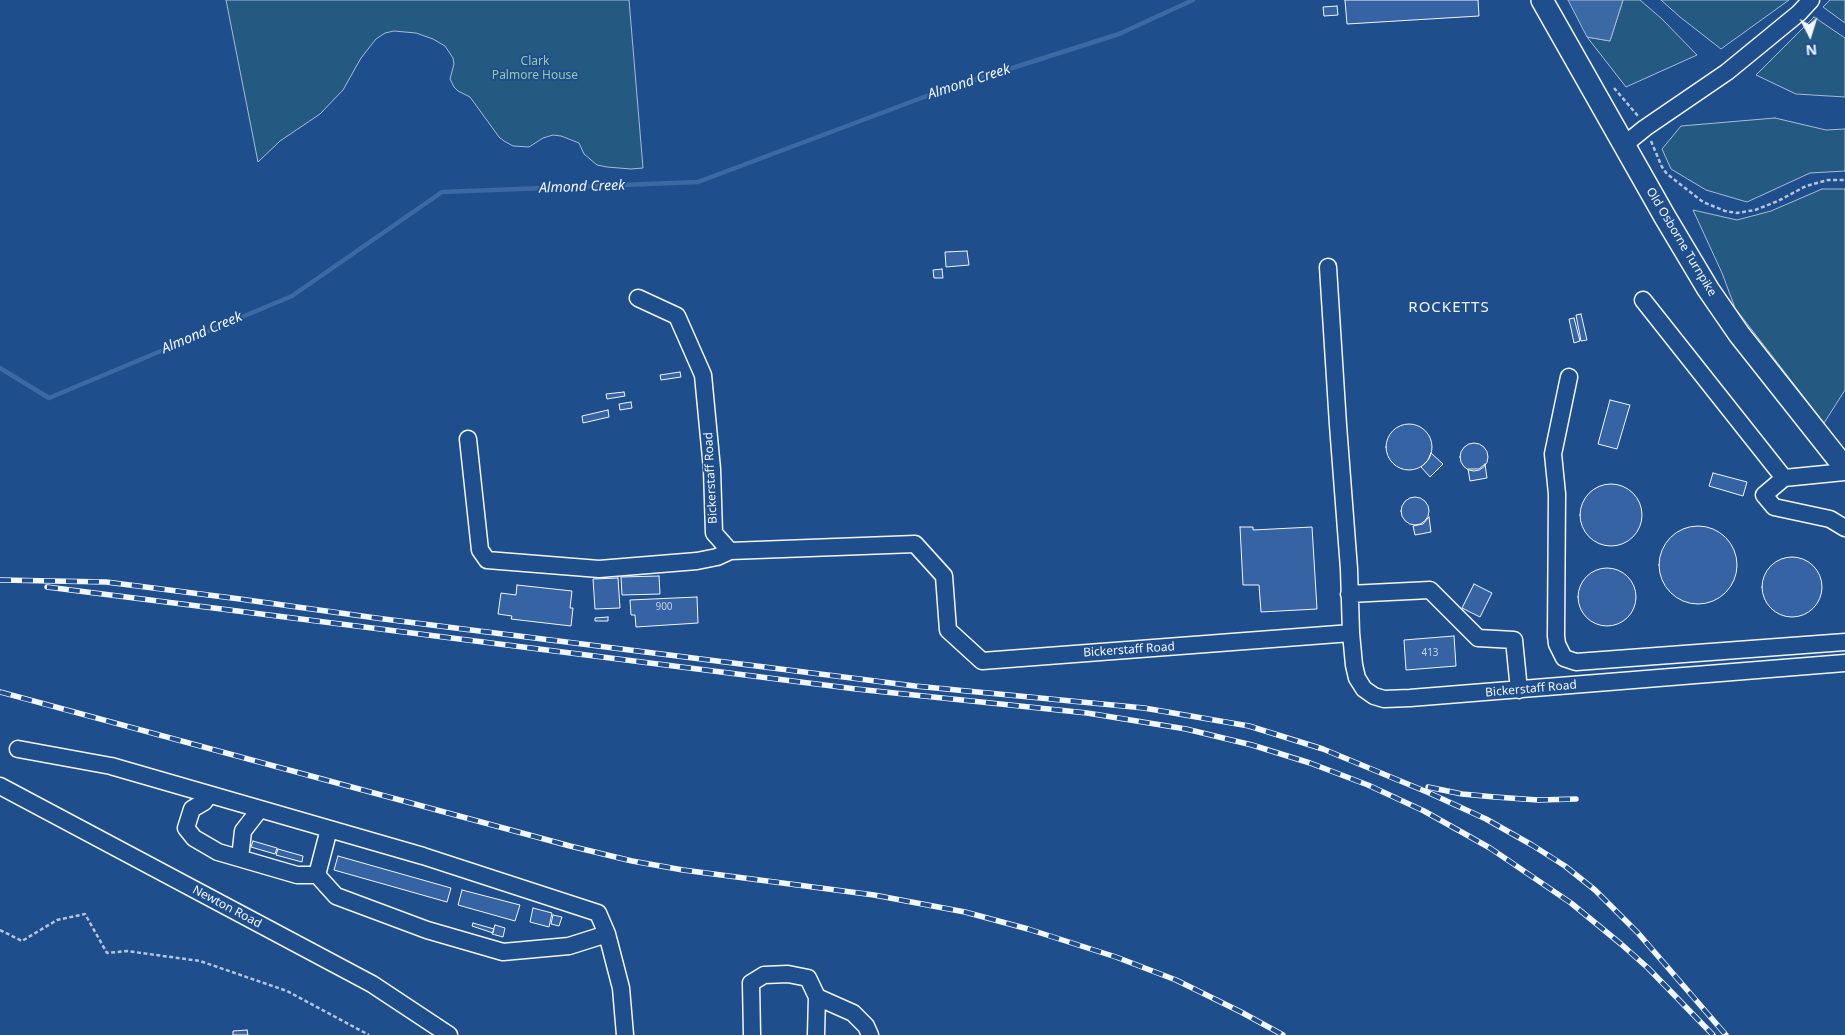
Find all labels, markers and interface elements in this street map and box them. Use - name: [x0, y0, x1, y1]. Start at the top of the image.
- north arrow: [1785, 10, 1835, 60]
- text: N: [1805, 40, 1818, 60]
- park label: Clark Palmore House: [492, 55, 578, 83]
- water label: Almond Creek: [926, 61, 1012, 103]
- water label: Almond Creek: [539, 177, 625, 197]
- street label: Old Osborne Turnpike: [1643, 185, 1719, 299]
- district label: ROCKETTS: [1407, 299, 1491, 317]
- water label: Almond Creek: [159, 308, 245, 358]
- street label: Bickerstaff Road: [701, 432, 721, 524]
- house number: 900: [655, 601, 673, 613]
- street label: Bickerstaff Road: [1083, 640, 1175, 660]
- house number: 413: [1421, 647, 1439, 659]
- street label: Bickerstaff Road: [1485, 678, 1577, 700]
- street label: Newton Road: [190, 883, 264, 931]

